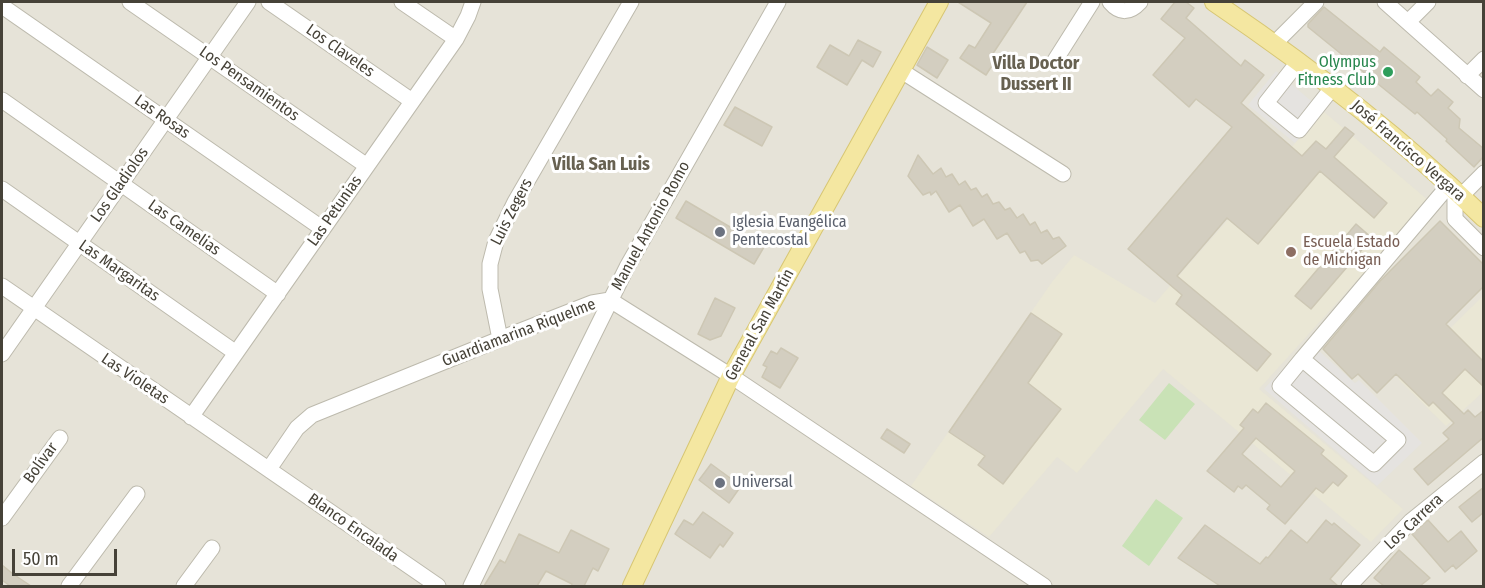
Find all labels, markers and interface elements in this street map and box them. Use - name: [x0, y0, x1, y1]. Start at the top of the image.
- street label: Los Claveles: [302, 20, 378, 82]
- street label: Los Pensamientos: [195, 42, 303, 126]
- district label: Villa Doctor Dussert II: [993, 53, 1079, 96]
- place label: Olympus Fitness Club: [1298, 53, 1376, 91]
- marker: Olympus Fitness Club: [1381, 65, 1395, 79]
- street label: Las Rosas: [130, 91, 194, 143]
- street label: José Francisco Vergara: [1347, 96, 1469, 206]
- street label: Los Gladiolos: [87, 144, 153, 226]
- district label: Villa San Luis: [552, 154, 650, 176]
- street label: Manuel Antonio Romo: [608, 158, 694, 294]
- street label: Las Petunias: [304, 172, 366, 250]
- street label: Luis Zegers: [487, 175, 537, 249]
- street label: Las Camelias: [144, 196, 224, 260]
- place label: Iglesia Evangélica Pentecostal: [732, 213, 847, 251]
- marker: Iglesia Evangélica Pentecostal: [713, 225, 727, 239]
- place label: Escuela Estado de Michigan: [1303, 233, 1400, 271]
- street label: Las Margaritas: [75, 236, 163, 306]
- marker: Escuela Estado de Michigan: [1284, 245, 1298, 259]
- street label: General San Martín: [721, 266, 799, 384]
- street label: Guardiamarina Riquelme: [440, 295, 598, 371]
- street label: Las Violetas: [97, 349, 173, 409]
- street label: Bolívar: [20, 439, 62, 487]
- place label: Universal: [732, 473, 793, 493]
- marker: Universal: [713, 476, 727, 490]
- street label: Blanco Encalada: [304, 490, 402, 566]
- street label: Los Carrera: [1381, 490, 1447, 554]
- scale bar: [15, 537, 120, 575]
- text: 50 m: [23, 548, 59, 570]

